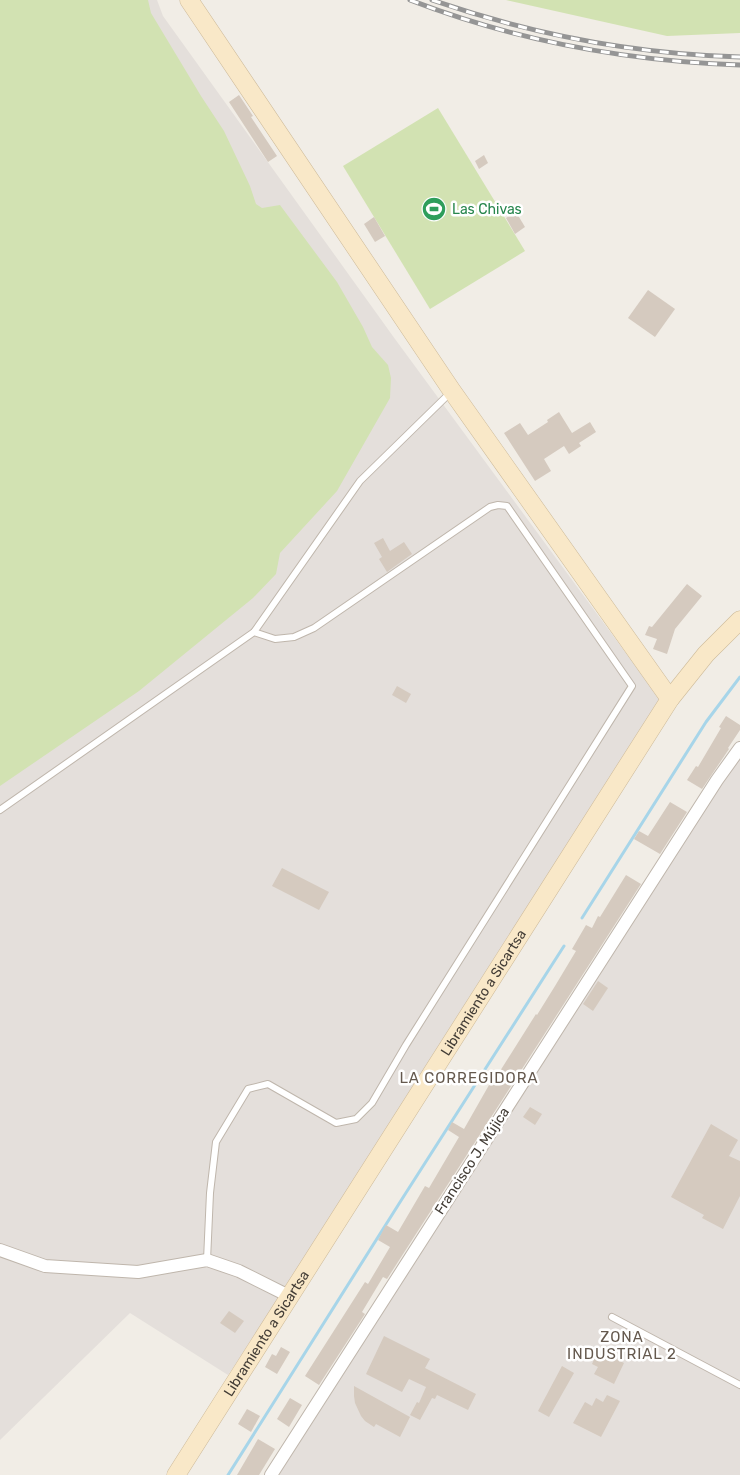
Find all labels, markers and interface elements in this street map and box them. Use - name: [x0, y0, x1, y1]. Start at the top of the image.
- sports icon: Las Chivas: [421, 196, 447, 222]
- place label: Las Chivas: [452, 201, 522, 218]
- street label: Libramiento a Sicartsa: [437, 926, 530, 1059]
- district label: LA CORREGIDORA: [399, 1069, 539, 1087]
- street label: Francisco J. Mújica: [431, 1104, 513, 1218]
- street label: Libramiento a Sicartsa: [220, 1267, 313, 1399]
- district label: ZONA INDUSTRIAL 2: [567, 1328, 677, 1363]

